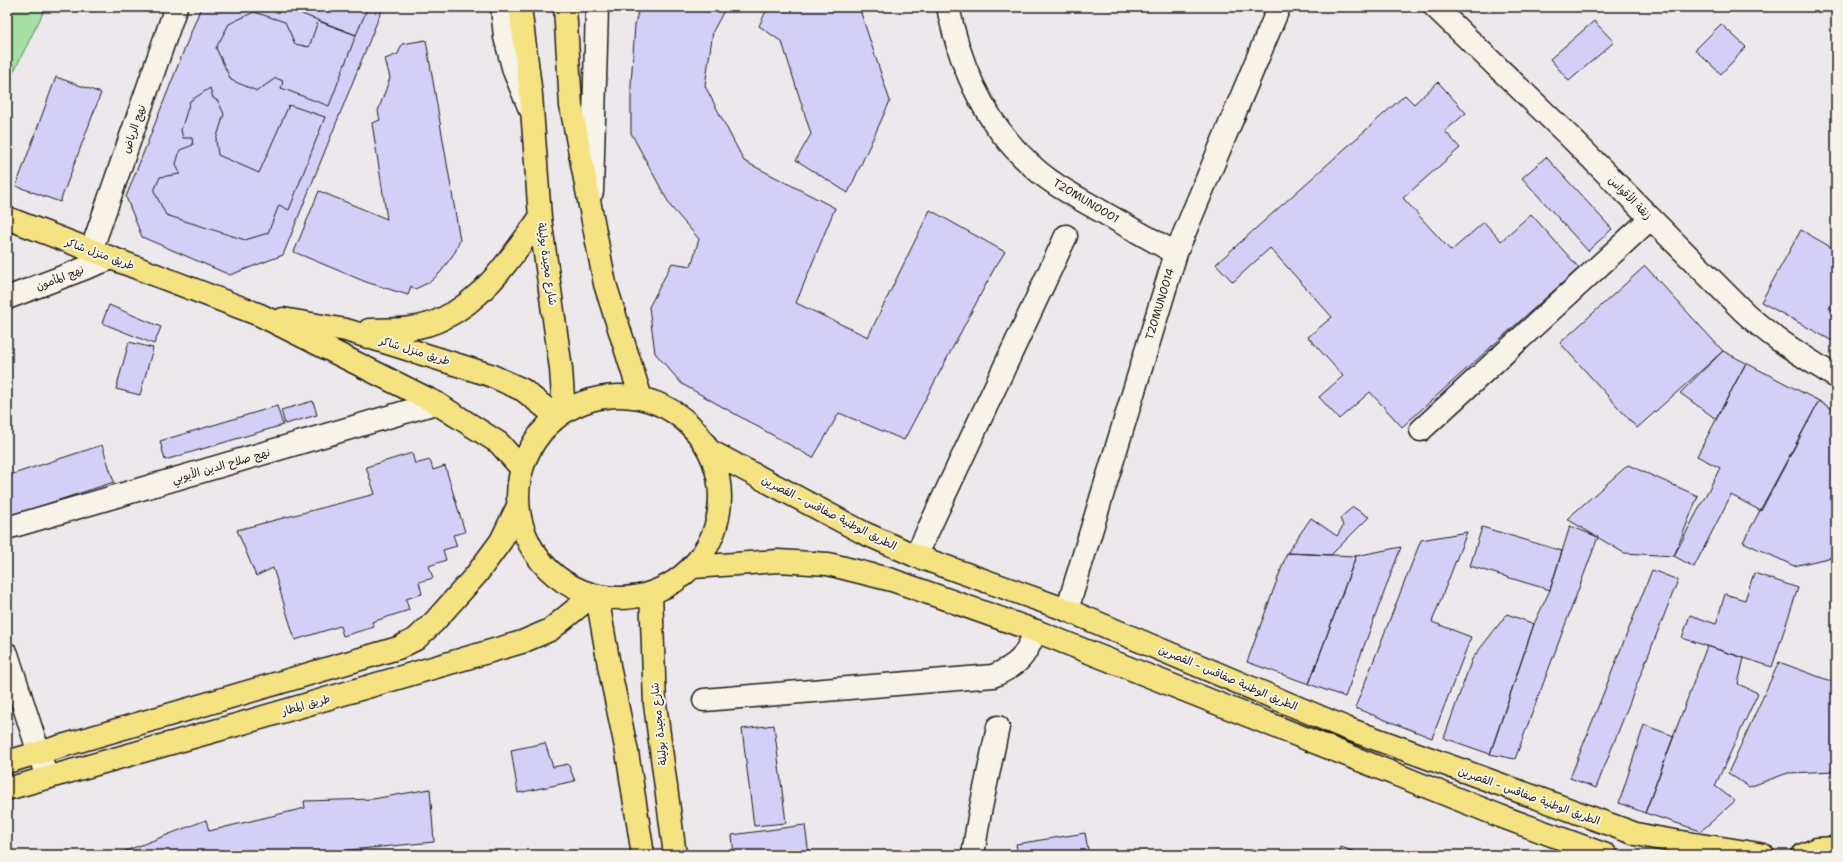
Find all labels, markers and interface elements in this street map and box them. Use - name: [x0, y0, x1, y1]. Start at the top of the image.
- street label: نهج الرياض: [119, 103, 149, 155]
- street label: زنقة الأقواس: [1605, 173, 1655, 223]
- street label: T20MUN0001: [1050, 175, 1122, 227]
- street label: شارع مجيدة بوليلة: [533, 222, 560, 306]
- street label: طريق منزل شاكر: [62, 234, 137, 273]
- street label: نهج المأمون: [34, 262, 86, 294]
- street label: T20MUN0014: [1142, 266, 1178, 342]
- street label: طريق منزل شاكر: [377, 333, 452, 369]
- street label: نهج صلاح الدين الأيوبي: [170, 445, 273, 490]
- street label: الطريق الوطنية صفاقس - القصرين: [759, 472, 899, 554]
- street label: الطريق الوطنية صفاقس - القصرين: [1156, 642, 1300, 714]
- street label: شارع مجيدة بوليلة: [647, 682, 672, 766]
- street label: طريق المطار: [279, 691, 332, 719]
- street label: الطريق الوطنية صفاقس - القصرين: [1456, 763, 1602, 829]

